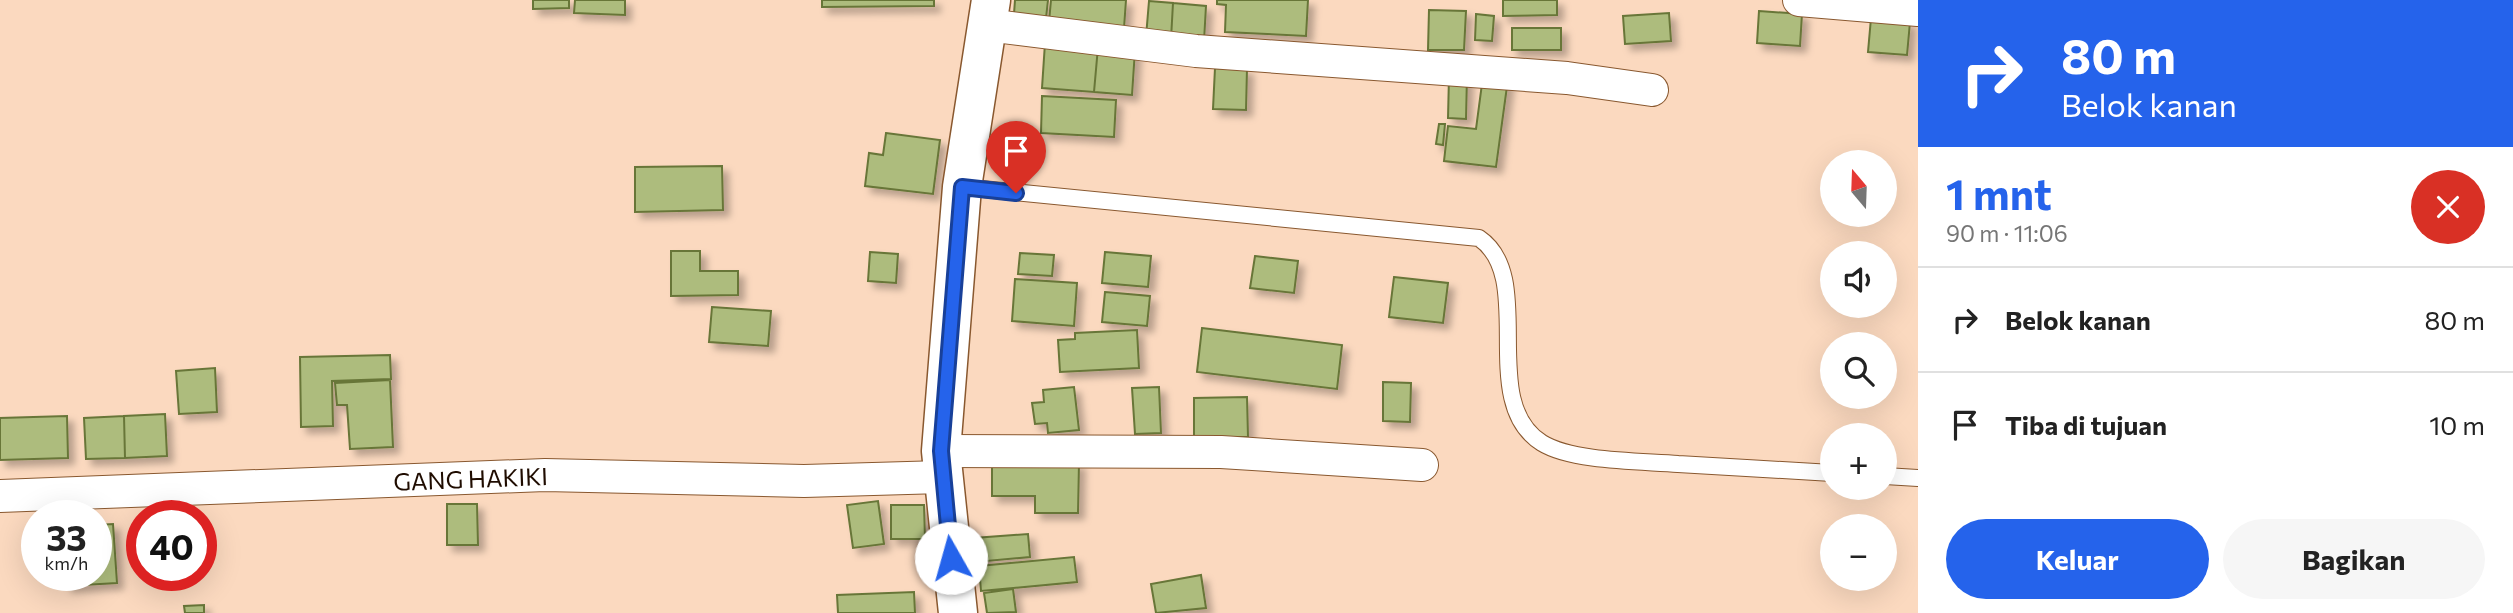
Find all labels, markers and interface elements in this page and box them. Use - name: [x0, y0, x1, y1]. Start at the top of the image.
- text: 80 m: [2061, 24, 2176, 84]
- icon: right: [1946, 28, 2037, 119]
- text: Belok kanan: [2061, 84, 2237, 124]
- pin: [986, 121, 1046, 193]
- icon: arrive: [997, 132, 1035, 170]
- north arrow: [1820, 150, 1897, 228]
- map controls: [1820, 150, 1897, 591]
- text: 1 mnt: [1946, 167, 2052, 219]
- button: close: [2411, 170, 2485, 244]
- text: 90 m · 11:06: [1946, 219, 2068, 247]
- button: sound: [1820, 241, 1897, 318]
- icon: right: [1946, 301, 1984, 339]
- text: Belok kanan: [2005, 304, 2151, 335]
- text: 80 m: [2425, 304, 2485, 335]
- button: search: [1820, 332, 1897, 409]
- icon: arrive: [1946, 406, 1984, 444]
- text: Tiba di tujuan: [2005, 409, 2167, 440]
- text: 10 m: [2429, 409, 2485, 440]
- button: +: [1820, 423, 1897, 500]
- street label: GANG HAKIKI: [393, 460, 548, 495]
- speed limit sign: 40: [126, 500, 217, 591]
- button: −: [1820, 514, 1897, 591]
- text: 33: [46, 515, 87, 558]
- button: Keluar: [1946, 519, 2209, 599]
- button: Bagikan: [2223, 519, 2485, 599]
- position arrow: [914, 521, 988, 595]
- text: km/h: [45, 552, 88, 574]

